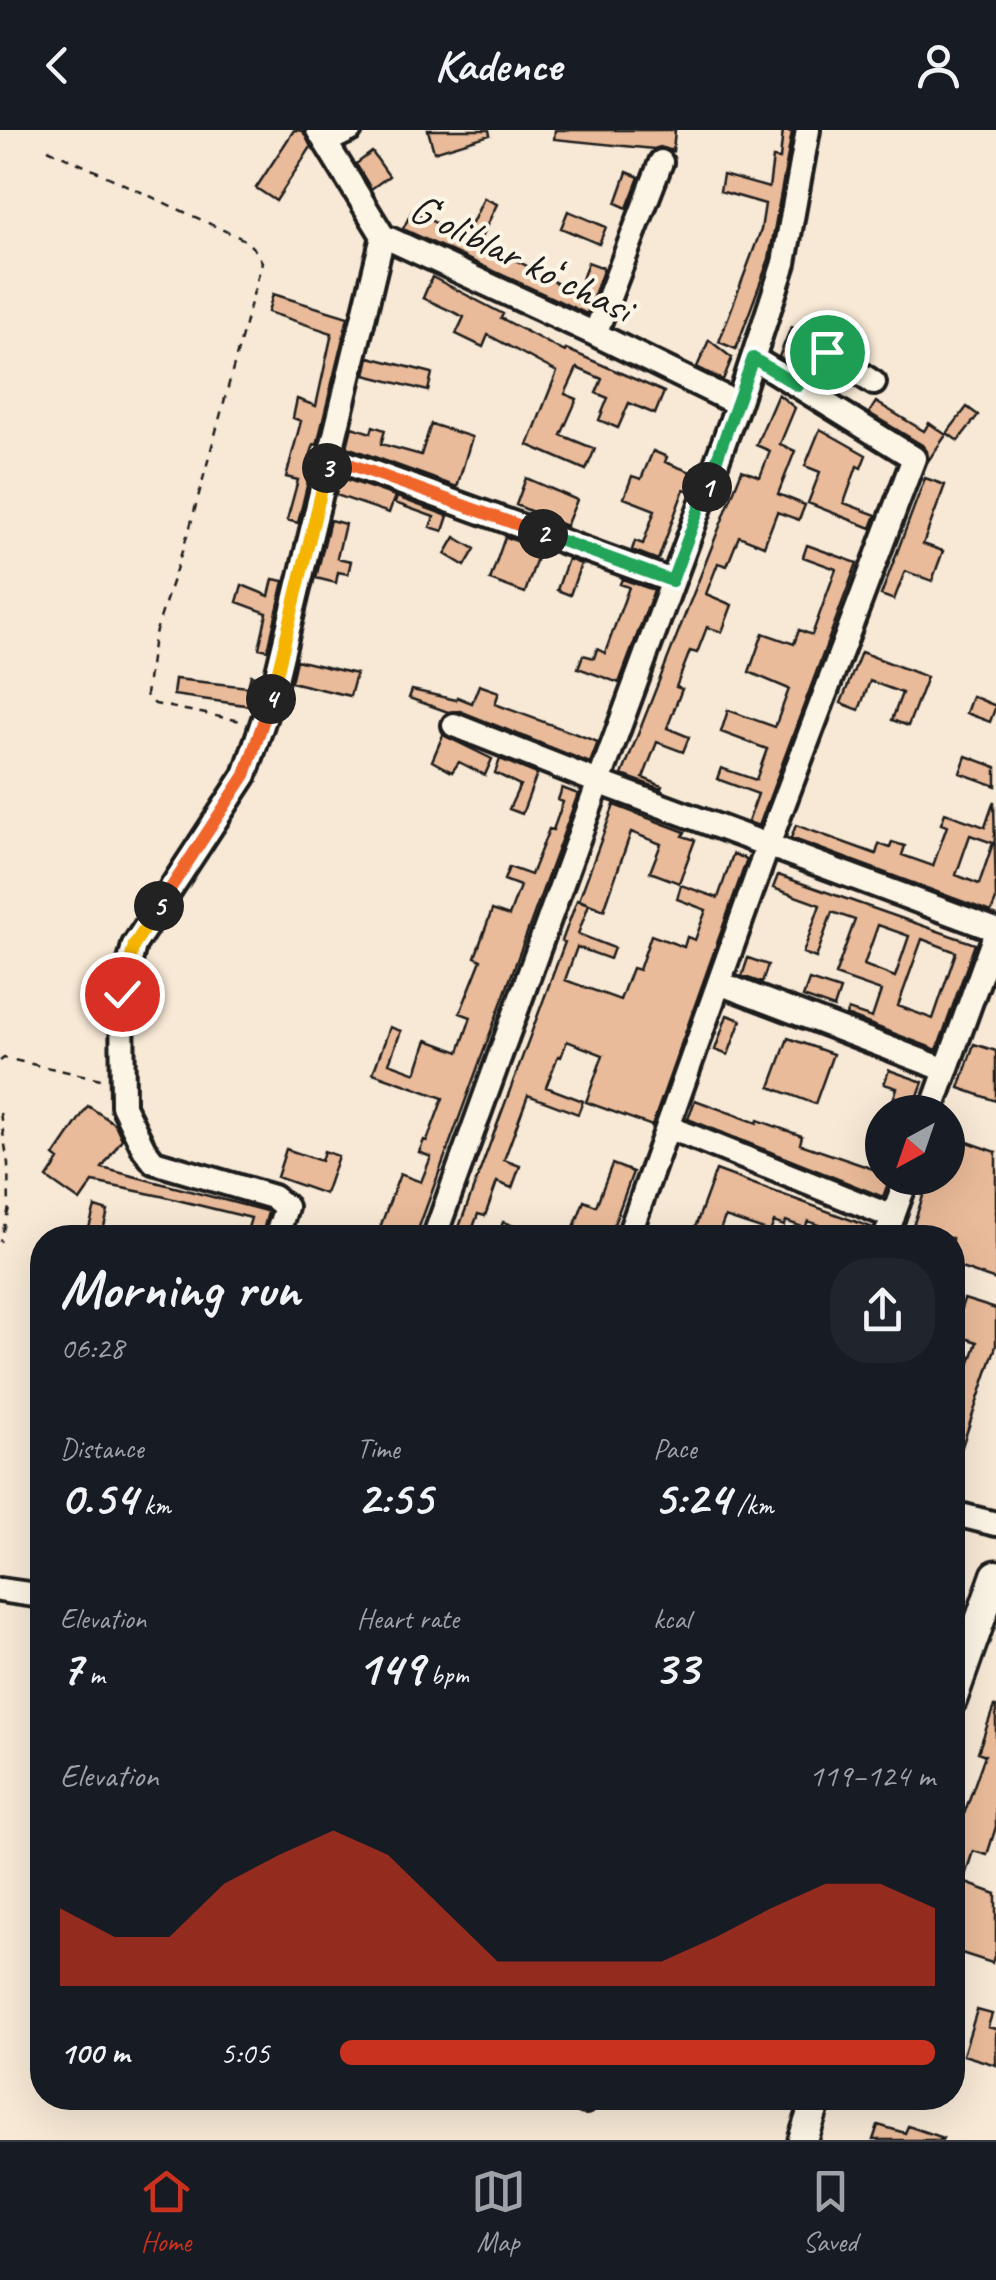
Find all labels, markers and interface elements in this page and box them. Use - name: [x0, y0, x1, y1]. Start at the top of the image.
- text: Kadence: [434, 37, 562, 94]
- icon: back: [30, 38, 85, 93]
- icon: person: [911, 38, 966, 93]
- street label: Gʻoliblar koʻchasi: [401, 182, 646, 337]
- pin: [785, 310, 870, 395]
- icon: arrive: [800, 325, 855, 380]
- pin: 3: [302, 443, 352, 493]
- text: 3: [321, 450, 333, 485]
- pin: 1: [682, 462, 732, 512]
- text: 1: [701, 469, 713, 504]
- pin: 2: [518, 509, 568, 559]
- text: 2: [537, 516, 549, 551]
- pin: 4: [246, 674, 296, 724]
- text: 4: [265, 681, 277, 716]
- pin: 5: [134, 881, 184, 931]
- text: 5: [153, 888, 165, 923]
- pin: [80, 952, 165, 1037]
- icon: check: [95, 967, 150, 1022]
- north arrow: [865, 1095, 965, 1195]
- map controls: [865, 1095, 965, 1195]
- text: Morning run: [60, 1254, 300, 1324]
- button: share: [830, 1258, 935, 1363]
- text: 06:28: [60, 1327, 124, 1368]
- text: Distance: [60, 1431, 144, 1466]
- text: Time: [357, 1431, 400, 1466]
- text: Pace: [653, 1431, 696, 1466]
- text: 0.54: [60, 1466, 137, 1529]
- text: 2:55: [357, 1466, 432, 1529]
- text: 5:24: [653, 1466, 730, 1529]
- text: km: [137, 1487, 171, 1522]
- text: /km: [730, 1487, 773, 1522]
- text: Elevation: [60, 1601, 146, 1636]
- text: Heart rate: [357, 1601, 459, 1636]
- text: kcal: [653, 1601, 690, 1636]
- text: 7: [60, 1636, 82, 1699]
- text: 149: [357, 1636, 424, 1699]
- text: 33: [653, 1636, 698, 1699]
- text: m: [82, 1657, 105, 1692]
- text: bpm: [424, 1657, 469, 1692]
- text: Elevation: [60, 1755, 158, 1796]
- text: 119–124 m: [809, 1755, 935, 1796]
- text: 100 m: [60, 2032, 129, 2073]
- text: 5:05: [220, 2032, 270, 2073]
- tab: Home: [139, 2164, 194, 2259]
- tab: Map: [471, 2164, 526, 2259]
- tab: Saved: [803, 2164, 858, 2259]

